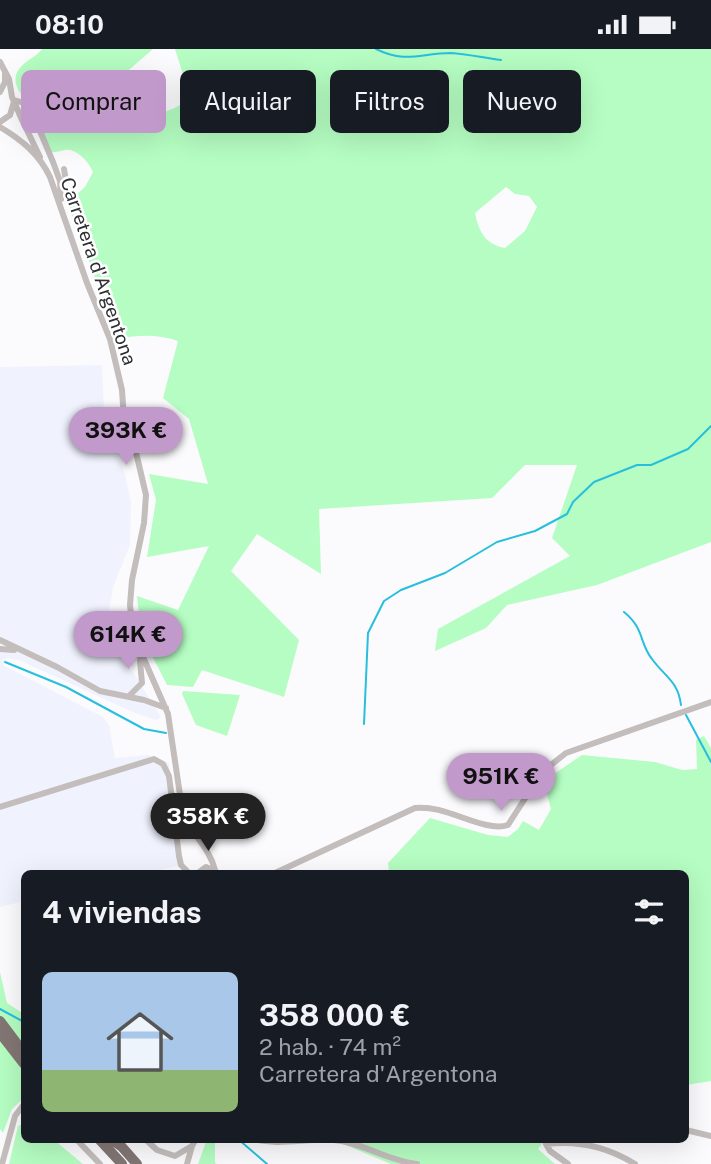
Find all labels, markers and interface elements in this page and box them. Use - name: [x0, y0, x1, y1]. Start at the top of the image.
- text: 08:10: [35, 9, 104, 40]
- chip: Comprar: [21, 70, 166, 133]
- chip: Alquilar: [180, 70, 316, 133]
- chip: Filtros: [330, 70, 449, 133]
- chip: Nuevo: [463, 70, 581, 133]
- street label: Carretera d'Argentona: [57, 174, 141, 368]
- pin: 393K €: [69, 407, 183, 467]
- text: 393K €: [85, 416, 167, 443]
- pin: 614K €: [71, 611, 185, 671]
- text: 614K €: [90, 620, 166, 647]
- pin: 951K €: [444, 753, 558, 813]
- text: 951K €: [462, 762, 540, 789]
- pin: 358K €: [151, 793, 265, 853]
- text: 358K €: [167, 802, 249, 829]
- icon: filters: [630, 893, 668, 931]
- text: 4 viviendas: [42, 894, 202, 930]
- text: 358 000 €: [259, 997, 410, 1033]
- icon: home: [98, 1000, 182, 1084]
- text: 2 hab. · 74 m²: [259, 1033, 401, 1060]
- text: Carretera d'Argentona: [259, 1060, 497, 1087]

